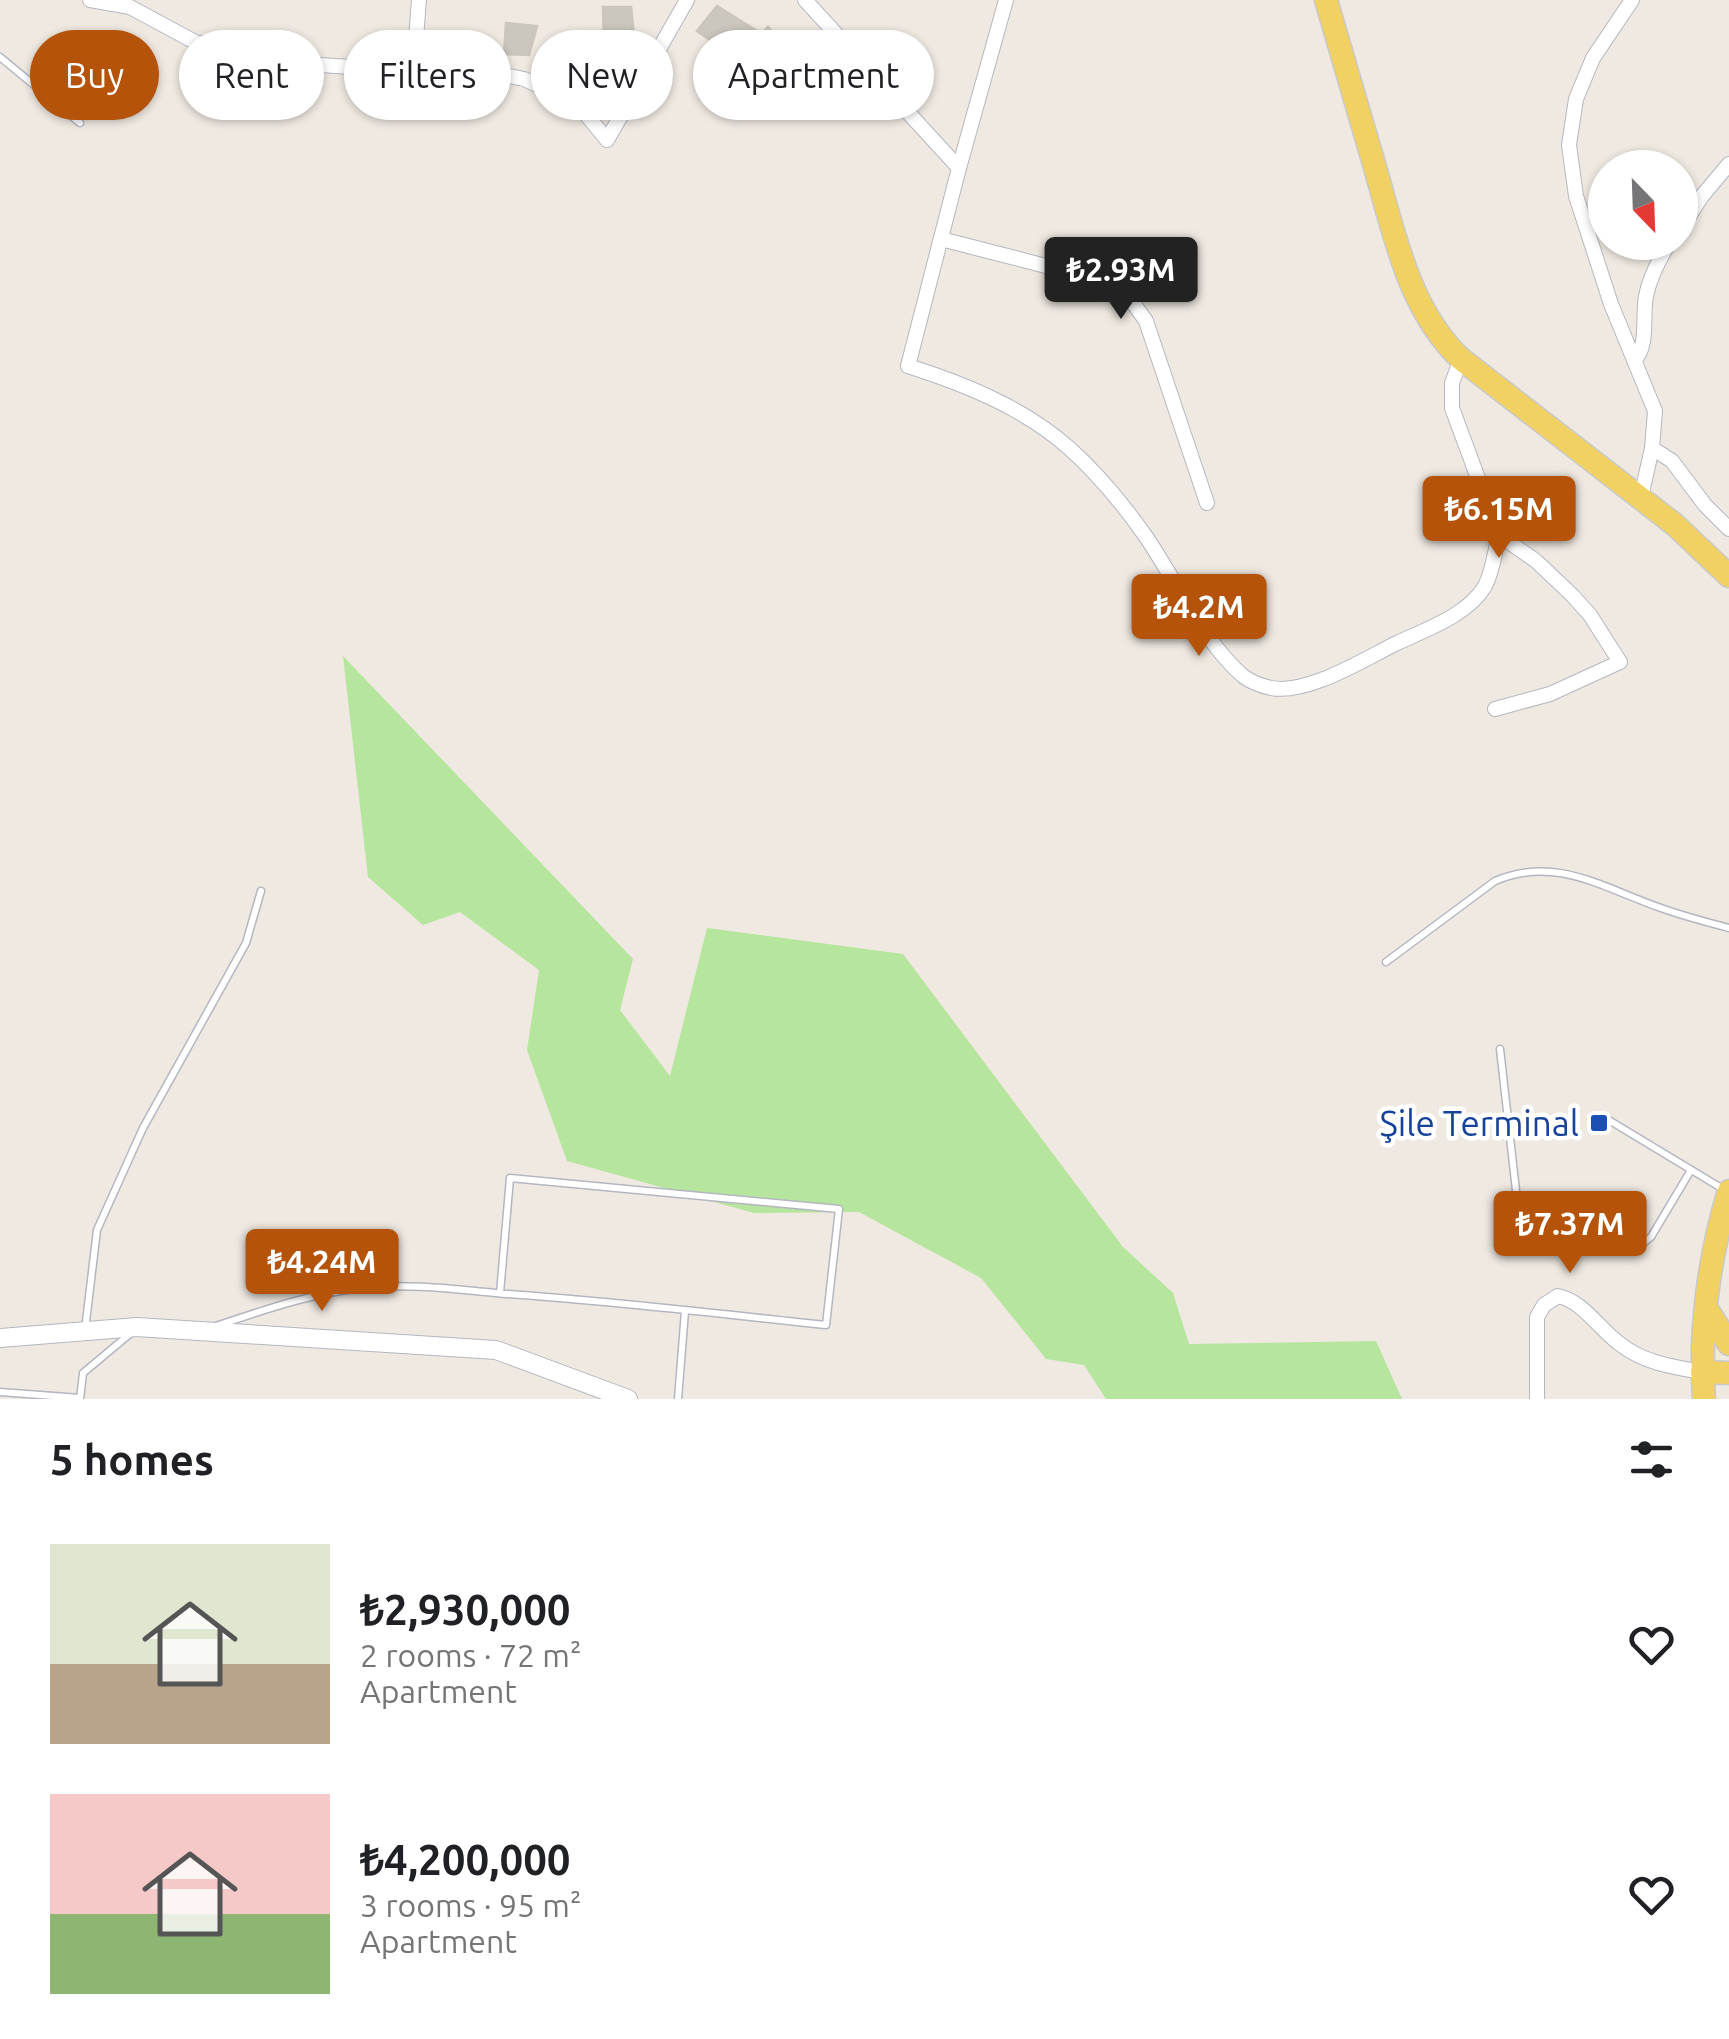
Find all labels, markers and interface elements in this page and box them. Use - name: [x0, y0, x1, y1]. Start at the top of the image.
- chip: Buy: [30, 30, 159, 120]
- chip: Rent: [179, 30, 324, 120]
- chip: Filters: [344, 30, 511, 120]
- chip: New: [531, 30, 673, 120]
- chip: Apartment: [693, 30, 934, 120]
- north arrow: [1588, 150, 1698, 260]
- map controls: [1588, 150, 1698, 260]
- pin: ₺2.93M: [1040, 237, 1202, 322]
- text: ₺2.93M: [1067, 251, 1175, 287]
- pin: ₺6.15M: [1418, 476, 1580, 561]
- text: ₺6.15M: [1445, 490, 1553, 526]
- pin: ₺4.2M: [1129, 574, 1269, 659]
- text: ₺4.2M: [1154, 588, 1244, 624]
- place label: Şile Terminal: [1379, 1103, 1579, 1143]
- marker: Şile Terminal: [1588, 1112, 1610, 1134]
- pin: ₺7.37M: [1489, 1191, 1651, 1276]
- text: ₺7.37M: [1516, 1205, 1624, 1241]
- pin: ₺4.24M: [241, 1229, 403, 1314]
- text: ₺4.24M: [268, 1243, 376, 1279]
- icon: filters: [1624, 1432, 1679, 1487]
- text: 5 homes: [50, 1436, 214, 1483]
- icon: home: [130, 1584, 250, 1704]
- text: ₺2,930,000: [360, 1586, 571, 1633]
- icon: heart: [1624, 1617, 1679, 1672]
- text: 2 rooms · 72 m²: [360, 1637, 581, 1673]
- text: Apartment: [360, 1673, 517, 1709]
- icon: home: [130, 1834, 250, 1954]
- text: ₺4,200,000: [360, 1836, 571, 1883]
- icon: heart: [1624, 1867, 1679, 1922]
- text: 3 rooms · 95 m²: [360, 1887, 581, 1923]
- text: Apartment: [360, 1923, 517, 1959]

